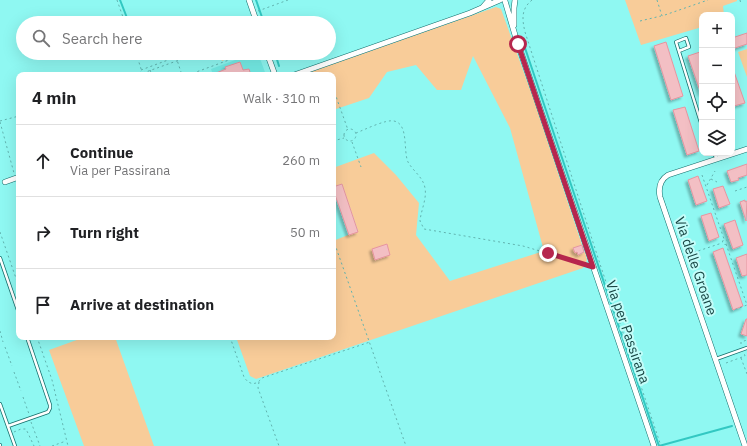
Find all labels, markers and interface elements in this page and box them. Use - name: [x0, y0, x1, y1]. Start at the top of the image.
- map controls: [699, 12, 735, 156]
- button: +: [699, 12, 735, 48]
- search box: [16, 16, 336, 60]
- icon: search: [30, 27, 52, 49]
- text: Search here: [62, 29, 142, 48]
- route start: [509, 35, 527, 53]
- button: −: [699, 48, 735, 84]
- button: locate: [699, 84, 735, 120]
- text: 4 min: [32, 87, 76, 109]
- text: Walk · 310 m: [243, 90, 320, 107]
- button: layers: [699, 120, 735, 156]
- text: Continue: [70, 143, 134, 162]
- icon: ahead: [32, 150, 54, 172]
- text: 260 m: [282, 152, 320, 169]
- text: Via per Passirana: [70, 162, 170, 179]
- street label: Via delle Groane: [671, 214, 721, 318]
- icon: right: [32, 222, 54, 244]
- text: Turn right: [70, 223, 139, 242]
- text: 50 m: [290, 224, 320, 241]
- route end: [539, 244, 557, 262]
- street label: Via per Passirana: [602, 278, 654, 386]
- icon: arrive: [32, 294, 54, 316]
- text: Arrive at destination: [70, 295, 214, 314]

